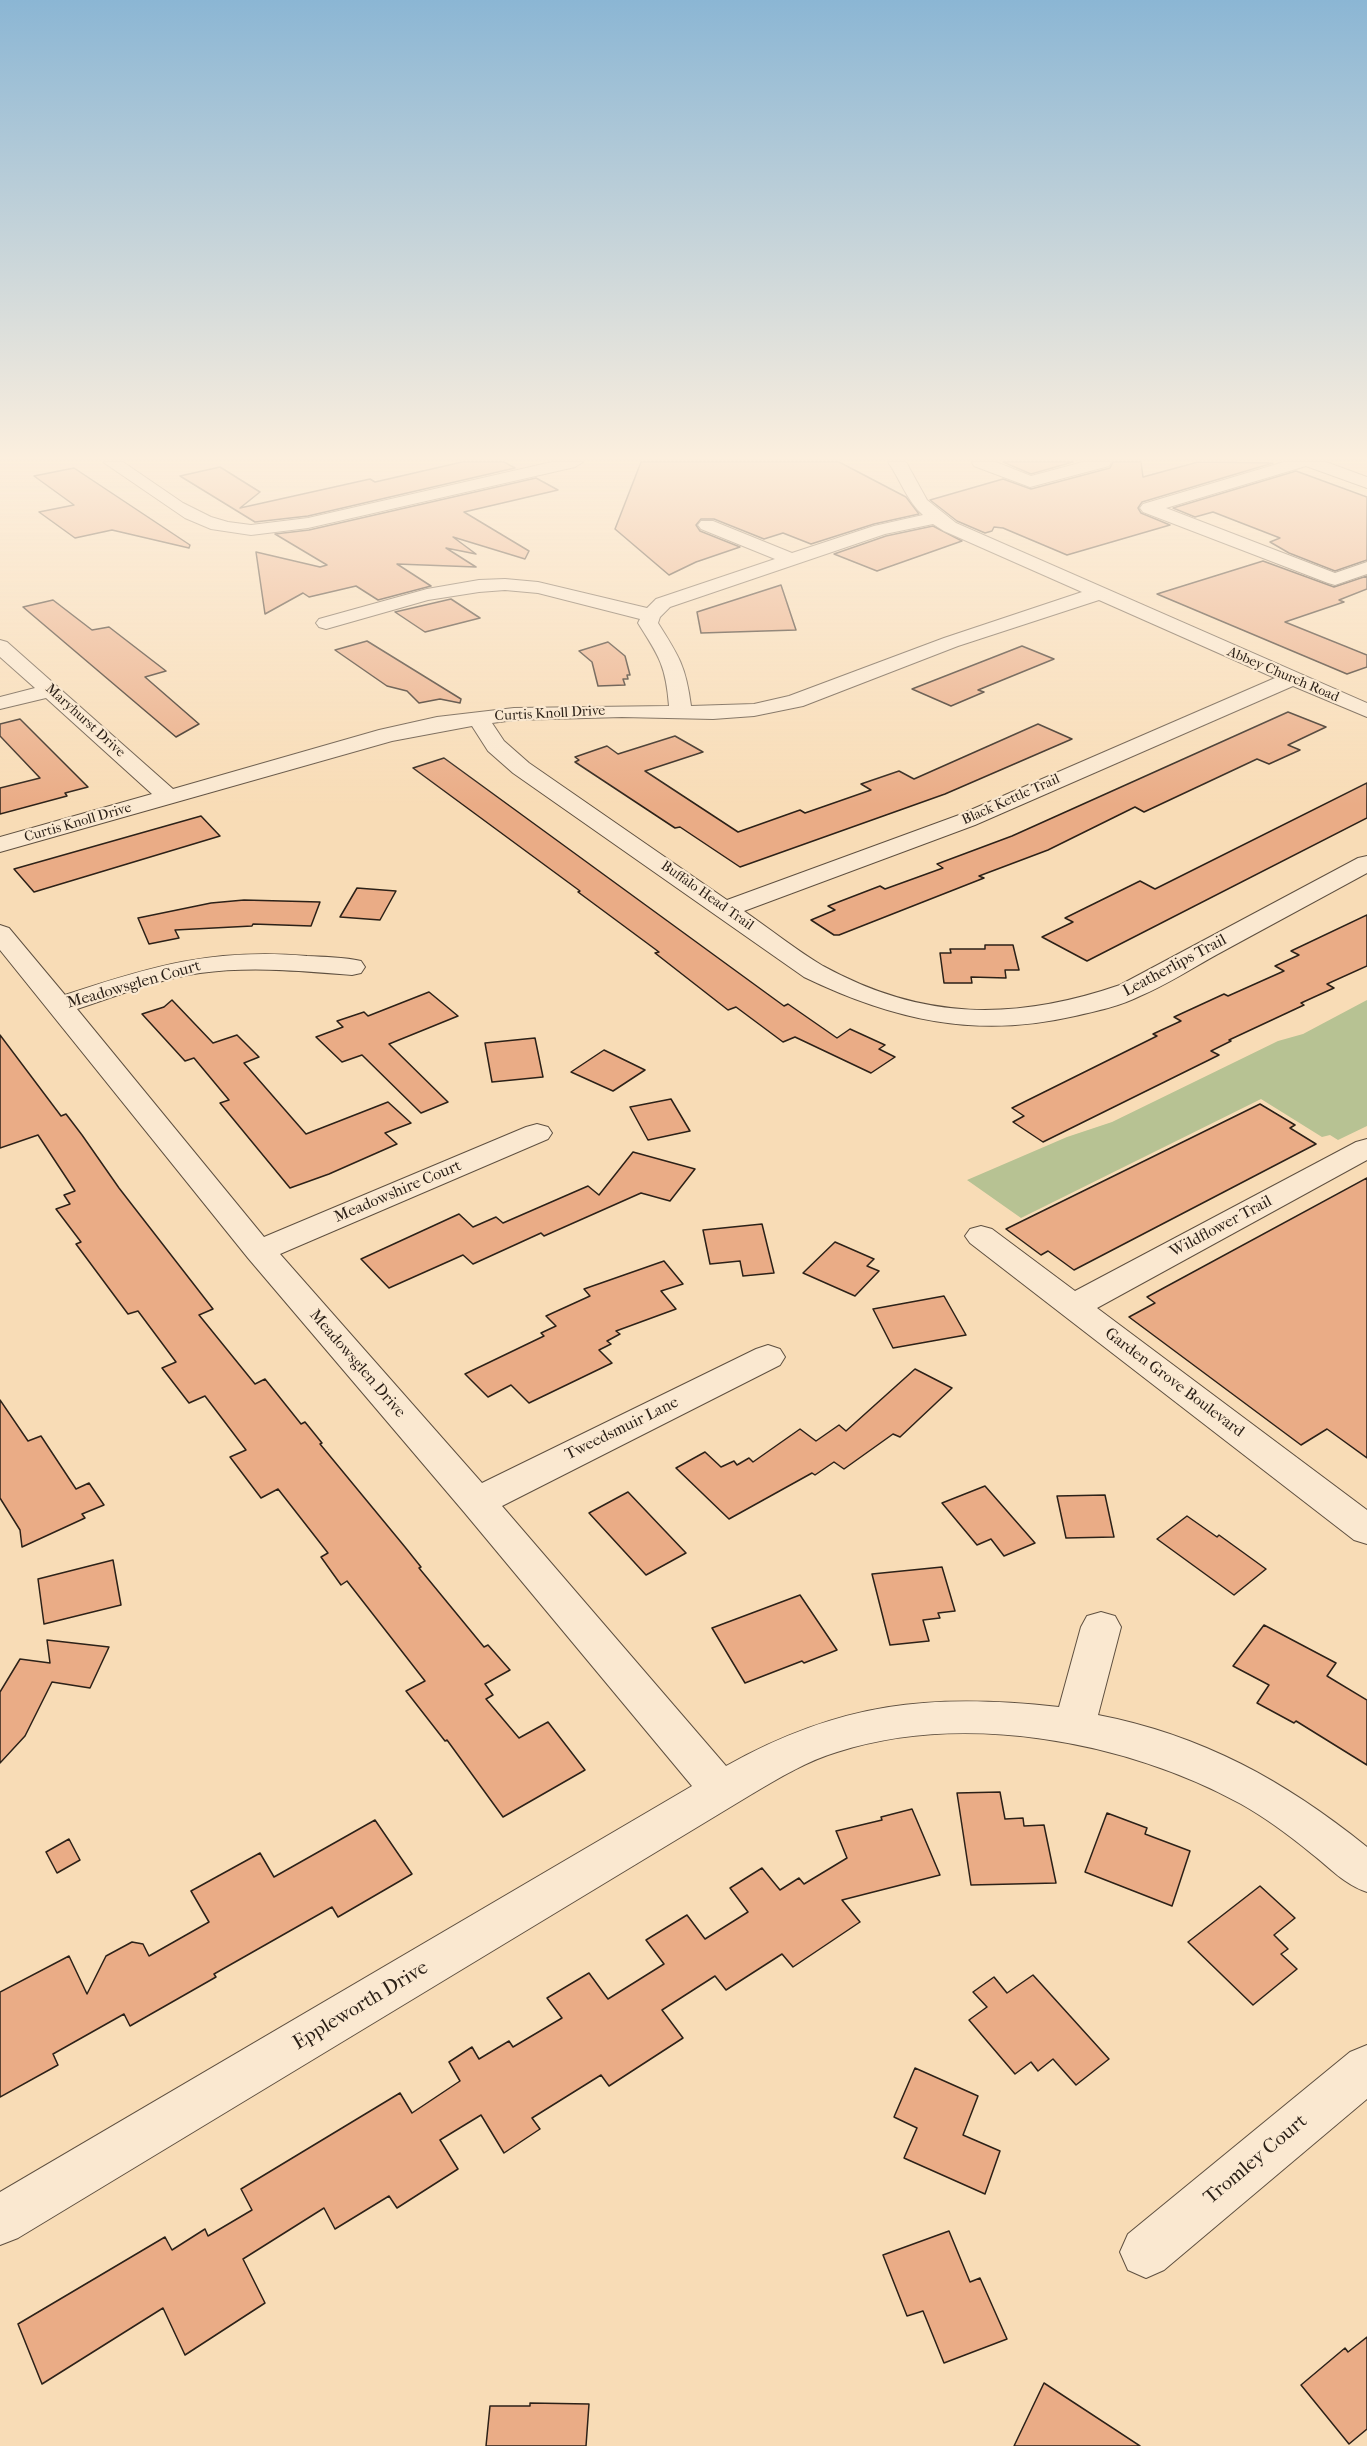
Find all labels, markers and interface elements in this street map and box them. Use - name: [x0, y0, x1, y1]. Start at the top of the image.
- street label: Abbey Church Road: [1225, 644, 1341, 706]
- street label: Maryhurst Drive: [42, 681, 128, 761]
- street label: Curtis Knoll Drive: [494, 703, 606, 725]
- street label: Black Kettle Trail: [959, 771, 1063, 829]
- street label: Curtis Knoll Drive: [22, 800, 134, 846]
- street label: Buffalo Head Trail: [657, 858, 757, 934]
- street label: Leatherlips Trail: [1120, 931, 1230, 1001]
- street label: Meadowsglen Court: [65, 957, 203, 1013]
- street label: Meadowshire Court: [332, 1157, 464, 1227]
- street label: Wildflower Trail: [1167, 1192, 1275, 1262]
- street label: Meadowsglen Drive: [305, 1306, 409, 1422]
- street label: Garden Grove Boulevard: [1100, 1324, 1248, 1442]
- street label: Tweedsmuir Lane: [562, 1393, 682, 1465]
- street label: Eppleworth Drive: [289, 1956, 433, 2056]
- street label: Tromley Court: [1199, 2110, 1313, 2210]

